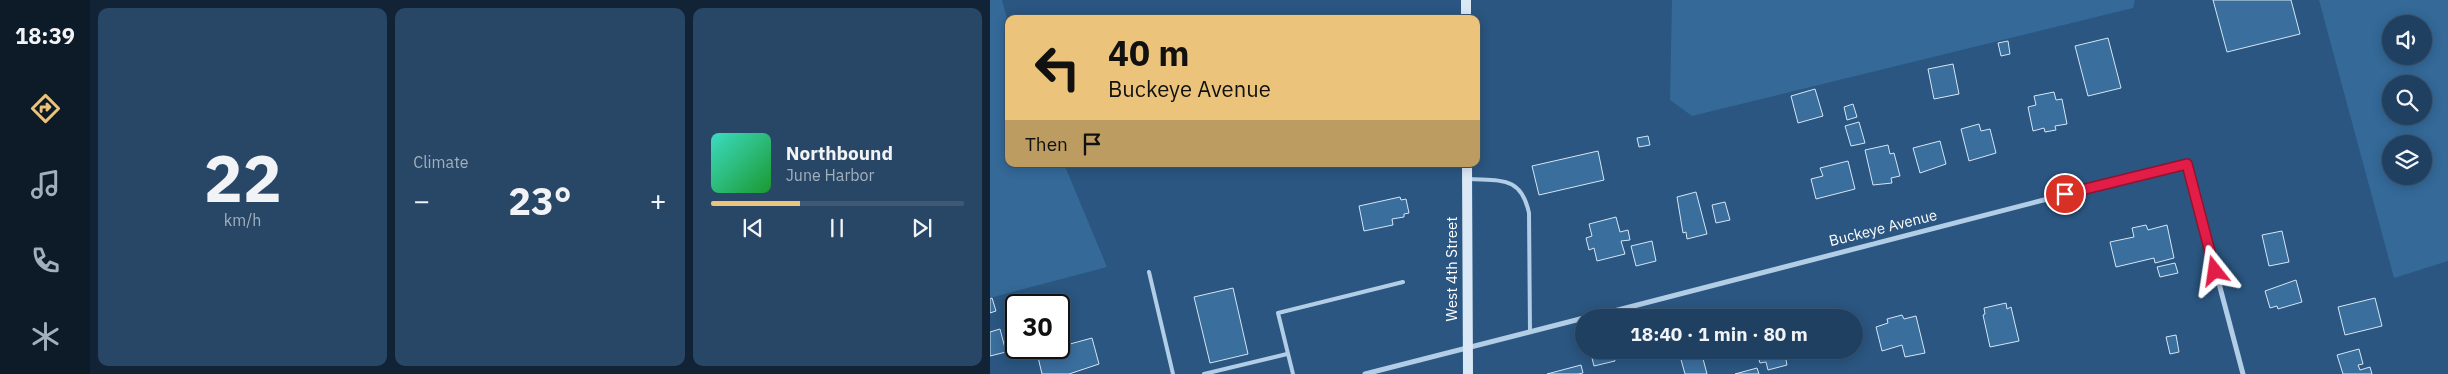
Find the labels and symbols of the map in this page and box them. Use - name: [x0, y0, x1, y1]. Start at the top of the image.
- pin: [2044, 173, 2086, 215]
- street label: Buckeye Avenue: [1827, 205, 1939, 250]
- street label: West 4th Street: [1442, 217, 1461, 321]
- position arrow: [2188, 244, 2240, 296]
- speed limit sign: 30: [1005, 294, 1070, 359]

